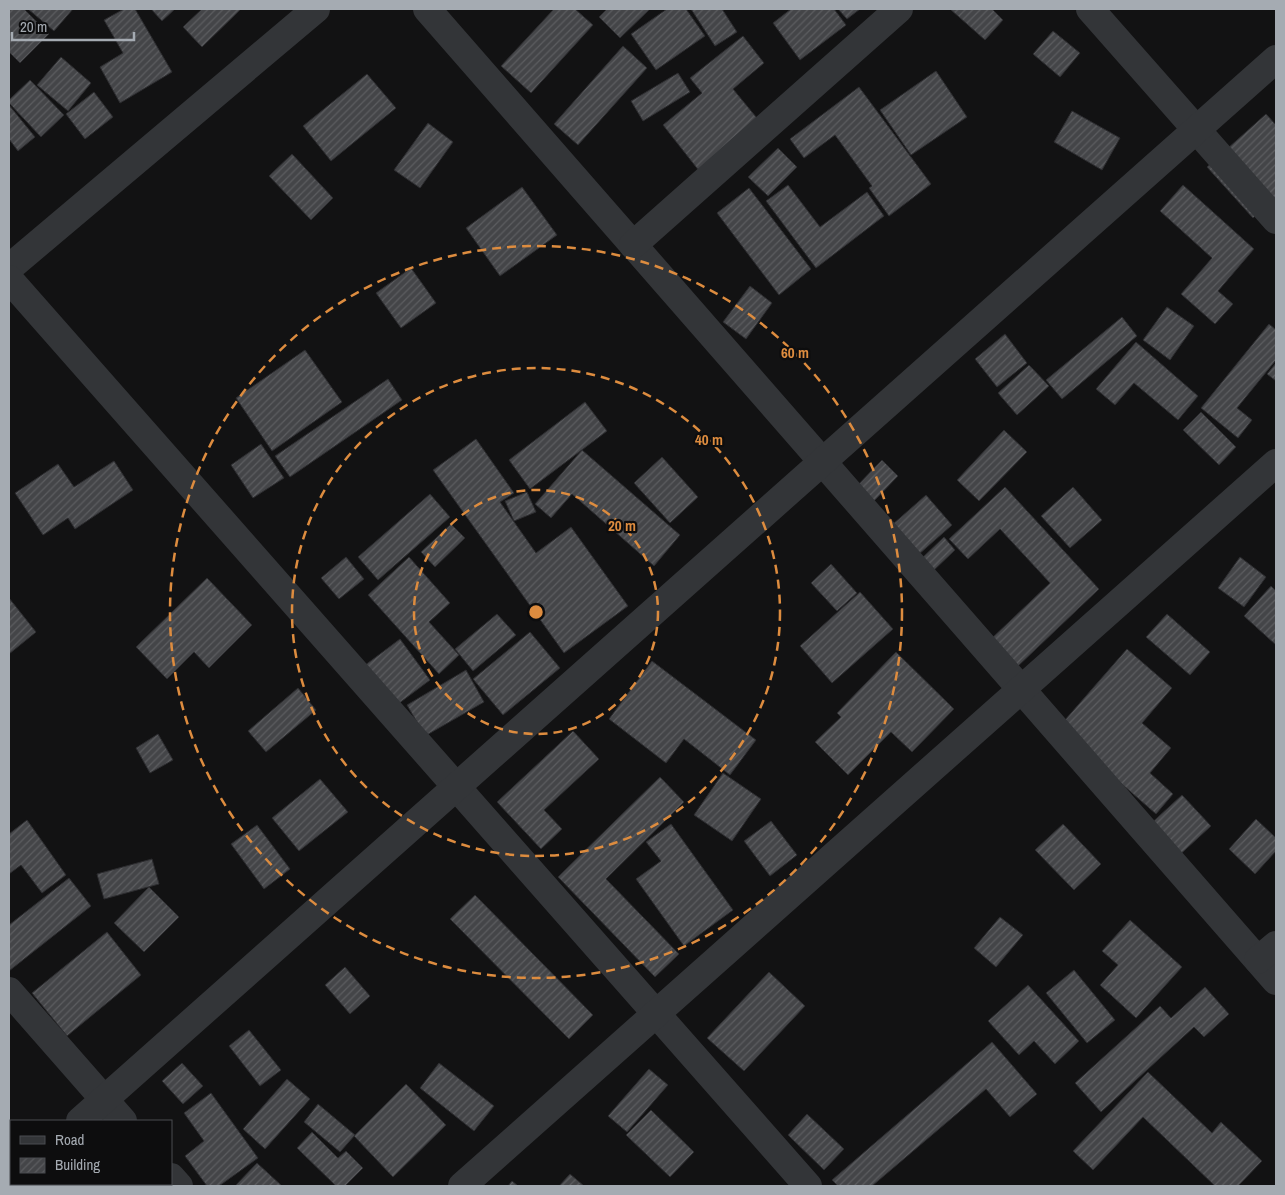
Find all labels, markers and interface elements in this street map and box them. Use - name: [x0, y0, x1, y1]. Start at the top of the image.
- scale bar: [12, 10, 135, 42]
- text: 20 m: [20, 16, 47, 37]
- text: 60 m: [781, 342, 809, 363]
- text: 40 m: [695, 429, 723, 450]
- text: 20 m: [608, 515, 636, 536]
- centre of rings: [527, 603, 545, 621]
- legend: [10, 1120, 172, 1185]
- text: Road: [55, 1129, 84, 1150]
- text: Building: [55, 1154, 100, 1175]

